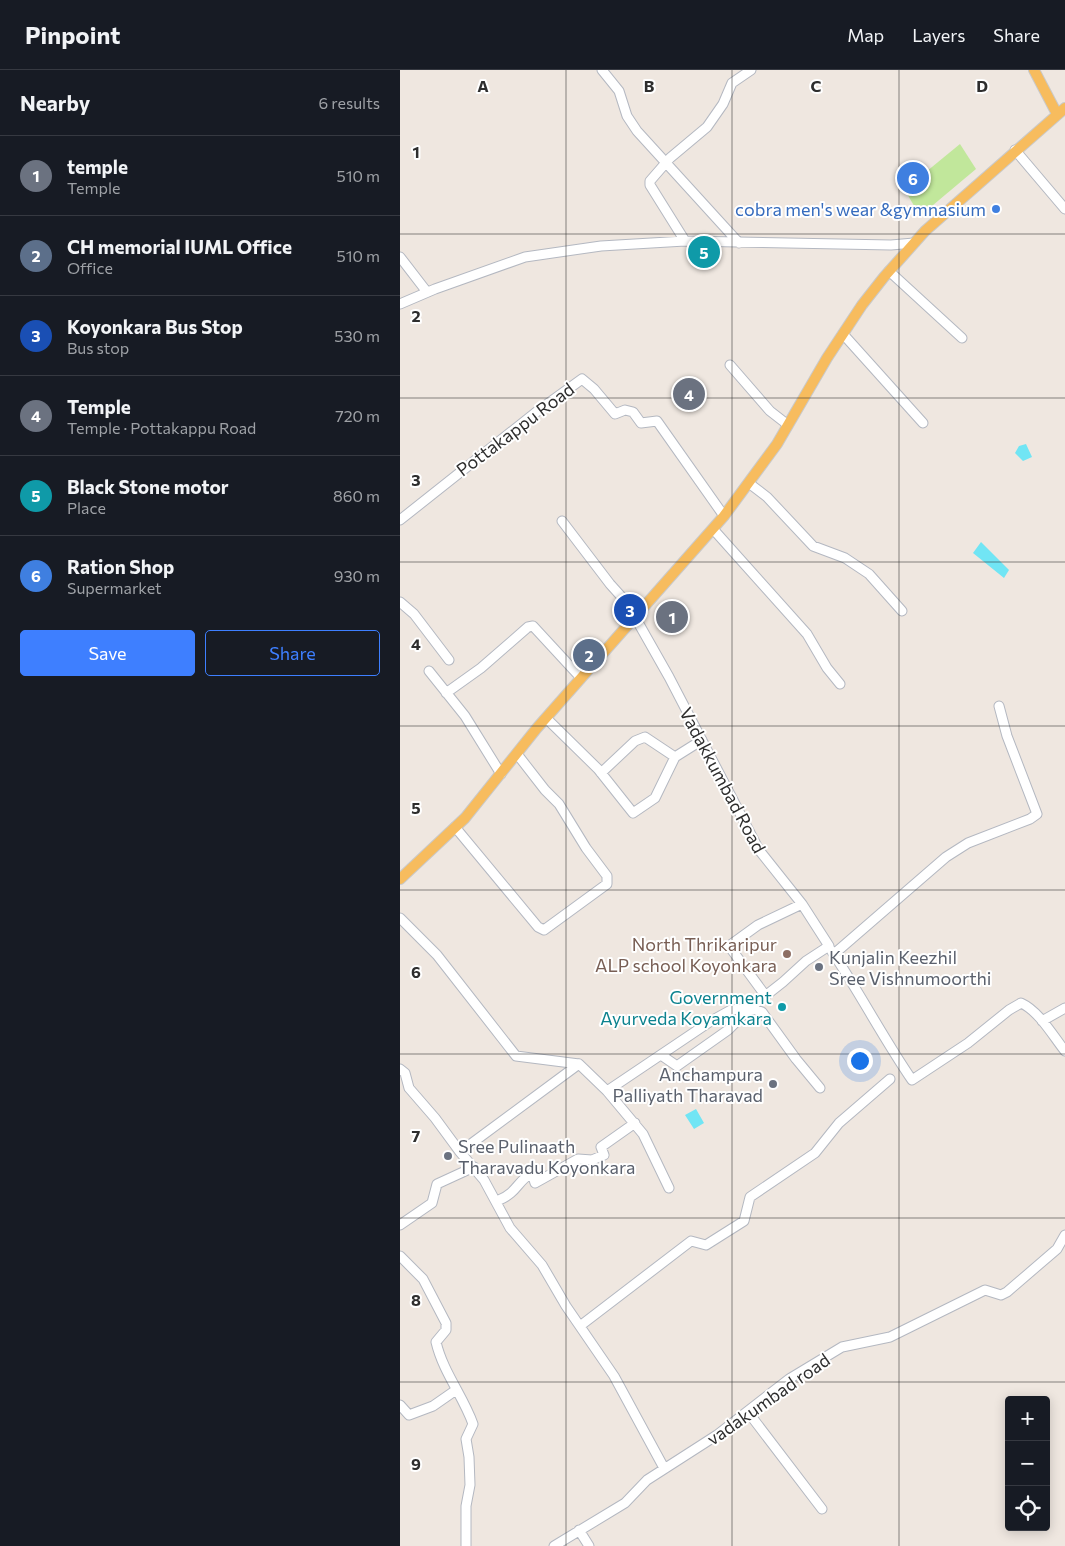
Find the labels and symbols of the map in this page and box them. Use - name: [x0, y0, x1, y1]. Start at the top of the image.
- text: A: [477, 76, 489, 95]
- text: B: [644, 76, 655, 95]
- text: C: [811, 76, 822, 95]
- text: D: [976, 76, 988, 95]
- text: 1: [412, 142, 420, 161]
- pin: 6: [897, 159, 929, 197]
- place label: cobra men's wear &gymnasium: [735, 198, 986, 220]
- marker: cobra men's wear &gymnasium: [990, 203, 1002, 215]
- pin: 5: [688, 233, 720, 271]
- text: 2: [411, 306, 421, 325]
- pin: 4: [673, 375, 705, 413]
- street label: Pottakappu Road: [452, 378, 578, 480]
- text: 3: [411, 470, 421, 489]
- pin: 3: [614, 591, 646, 629]
- pin: 1: [656, 598, 688, 636]
- text: 4: [411, 634, 421, 653]
- pin: 2: [573, 636, 605, 674]
- street label: Vadakkumbad Road: [675, 703, 771, 857]
- text: 5: [411, 798, 421, 817]
- place label: North Thrikaripur ALP school Koyonkara: [595, 933, 777, 976]
- place label: Kunjalin Keezhil Sree Vishnumoorthi: [829, 946, 991, 989]
- marker: North Thrikaripur ALP school Koyonkara: [781, 948, 793, 960]
- marker: Kunjalin Keezhil Sree Vishnumoorthi: [813, 961, 825, 973]
- text: 6: [411, 962, 421, 981]
- place label: Government Ayurveda Koyamkara: [600, 986, 772, 1029]
- marker: Government Ayurveda Koyamkara: [776, 1001, 788, 1013]
- your location: [847, 1048, 873, 1074]
- place label: Anchampura Palliyath Tharavad: [612, 1063, 763, 1106]
- marker: Anchampura Palliyath Tharavad: [767, 1078, 779, 1090]
- text: 7: [412, 1126, 421, 1145]
- place label: Sree Pulinaath Tharavadu Koyonkara: [458, 1135, 635, 1178]
- marker: Sree Pulinaath Tharavadu Koyonkara: [442, 1150, 454, 1162]
- text: 8: [411, 1290, 421, 1309]
- street label: vadakumbad road: [702, 1348, 834, 1450]
- text: 9: [411, 1454, 421, 1473]

